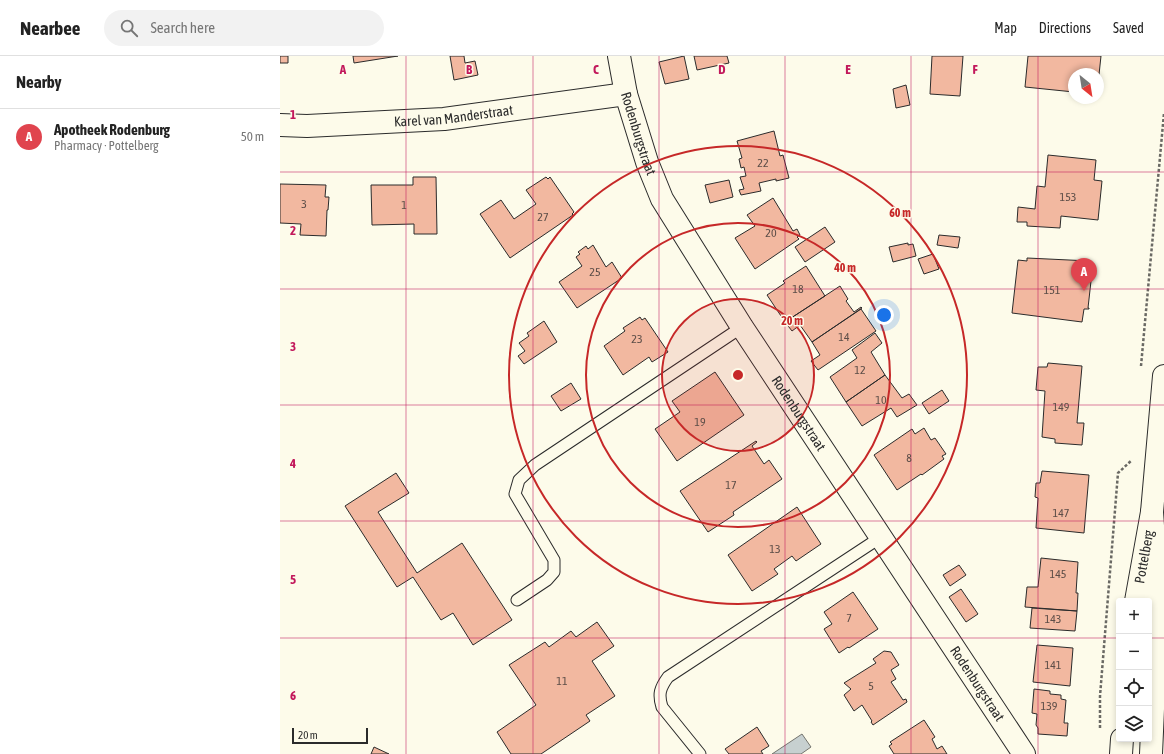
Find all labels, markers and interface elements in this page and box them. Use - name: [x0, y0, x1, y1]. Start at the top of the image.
- search box: [104, 10, 384, 46]
- text: Nearbee: [20, 17, 80, 39]
- icon: search: [118, 17, 140, 39]
- text: Search here: [150, 19, 215, 36]
- text: Map: [994, 20, 1017, 36]
- text: Directions: [1039, 20, 1091, 36]
- text: Saved: [1113, 20, 1144, 36]
- text: A: [339, 62, 347, 77]
- text: B: [466, 62, 473, 77]
- text: C: [593, 62, 599, 77]
- text: D: [718, 62, 726, 77]
- text: E: [845, 62, 851, 77]
- text: F: [972, 62, 978, 77]
- north arrow: [1068, 68, 1104, 104]
- text: Nearby: [16, 72, 62, 92]
- street label: Rodenburgstraat: [618, 90, 659, 177]
- street label: Karel van Manderstraat: [394, 102, 514, 130]
- text: 1: [290, 107, 296, 122]
- text: Apotheek Rodenburg: [54, 121, 170, 138]
- text: A: [26, 129, 32, 144]
- text: 50 m: [241, 129, 264, 144]
- text: Pharmacy · Pottelberg: [54, 138, 159, 153]
- house number: 22: [757, 156, 769, 170]
- house number: 153: [1060, 190, 1076, 204]
- house number: 3: [301, 197, 307, 211]
- house number: 1: [401, 198, 407, 212]
- text: 60 m: [889, 206, 911, 220]
- house number: 27: [537, 210, 549, 224]
- text: 2: [290, 223, 296, 238]
- house number: 20: [765, 226, 777, 240]
- pin: A: [1071, 258, 1097, 291]
- text: 40 m: [833, 261, 856, 275]
- house number: 25: [589, 265, 601, 279]
- house number: 18: [792, 282, 804, 296]
- house number: 151: [1044, 283, 1061, 297]
- your location: [874, 305, 894, 325]
- text: 20 m: [781, 314, 803, 328]
- house number: 14: [838, 330, 850, 344]
- house number: 23: [631, 332, 643, 346]
- text: 3: [290, 339, 296, 354]
- house number: 12: [854, 363, 866, 377]
- centre of rings: [731, 368, 745, 382]
- street label: Rodenburgstraat: [768, 373, 829, 454]
- house number: 10: [875, 393, 887, 407]
- house number: 149: [1053, 400, 1070, 414]
- house number: 19: [694, 415, 706, 429]
- house number: 8: [906, 451, 912, 465]
- text: 4: [289, 456, 296, 471]
- house number: 17: [725, 478, 737, 492]
- house number: 147: [1053, 506, 1070, 520]
- street label: Pottelberg: [1131, 529, 1157, 585]
- house number: 13: [769, 542, 781, 556]
- house number: 145: [1050, 567, 1066, 581]
- text: 5: [290, 572, 296, 587]
- map controls: [1116, 598, 1152, 742]
- button: +: [1116, 598, 1152, 634]
- house number: 7: [846, 611, 852, 625]
- house number: 143: [1045, 612, 1061, 626]
- button: −: [1116, 634, 1152, 670]
- street label: Rodenburgstraat: [947, 643, 1008, 724]
- house number: 141: [1045, 658, 1062, 672]
- button: locate: [1116, 670, 1152, 706]
- house number: 11: [556, 674, 568, 688]
- house number: 5: [868, 679, 874, 693]
- text: 6: [290, 688, 296, 703]
- house number: 139: [1041, 699, 1058, 713]
- button: layers: [1116, 706, 1152, 742]
- scale bar: [292, 726, 368, 745]
- text: 20 m: [298, 729, 318, 741]

